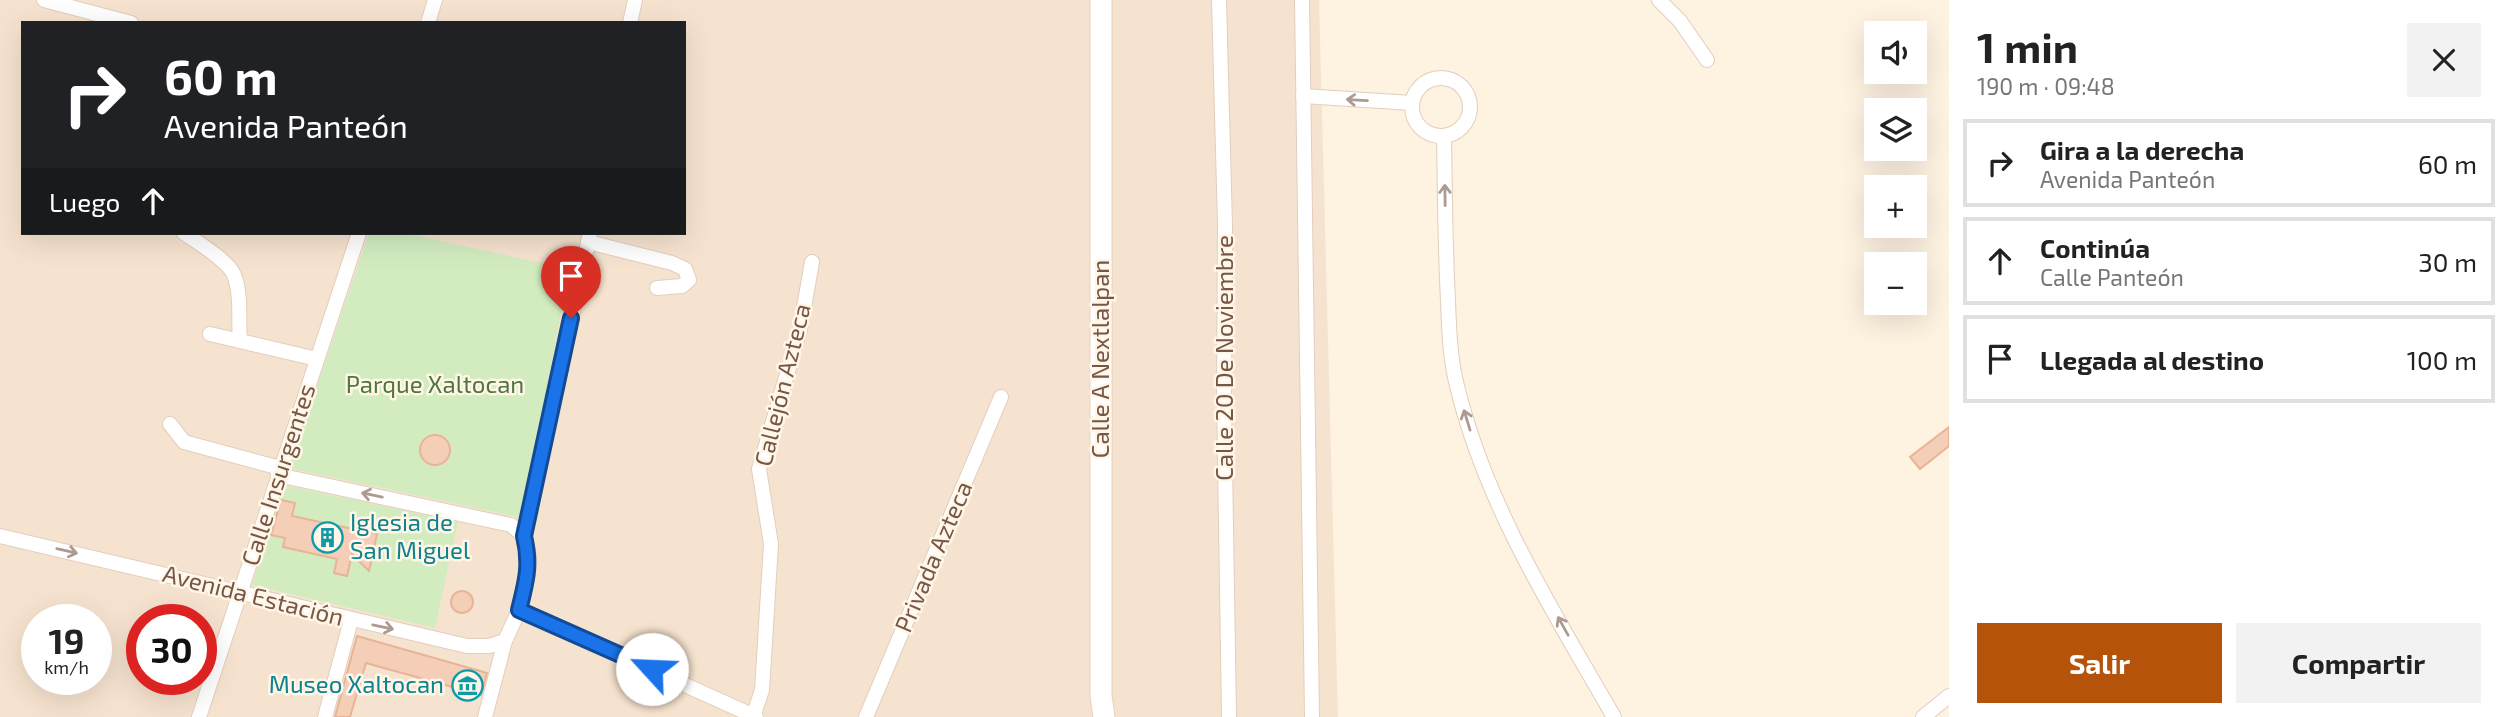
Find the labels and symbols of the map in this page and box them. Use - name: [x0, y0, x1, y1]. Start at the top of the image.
- one-way arrow: [1346, 93, 1369, 106]
- one-way arrow: [1438, 183, 1452, 206]
- street label: Calle 20 De Noviembre: [1209, 235, 1238, 481]
- pin: [541, 246, 601, 318]
- street label: Calle A Nextlalpan: [1085, 260, 1114, 458]
- street label: Callejón Azteca: [747, 300, 816, 469]
- park label: Parque Xaltocan: [346, 369, 524, 398]
- street label: Calle Insurgentes: [235, 380, 321, 569]
- one-way arrow: [1460, 409, 1473, 431]
- street label: Privada Azteca: [888, 476, 977, 636]
- one-way arrow: [361, 488, 384, 501]
- place label: Iglesia de San Miguel: [350, 507, 470, 564]
- building icon: Iglesia de San Miguel: [310, 520, 344, 554]
- one-way arrow: [55, 546, 77, 559]
- street label: Avenida Estación: [160, 558, 347, 631]
- speed limit sign: 30: [126, 604, 217, 695]
- one-way arrow: [1556, 616, 1570, 636]
- one-way arrow: [371, 621, 394, 634]
- position arrow: [615, 632, 689, 706]
- museum icon: Museo Xaltocan: [450, 668, 484, 702]
- place label: Museo Xaltocan: [269, 669, 444, 698]

